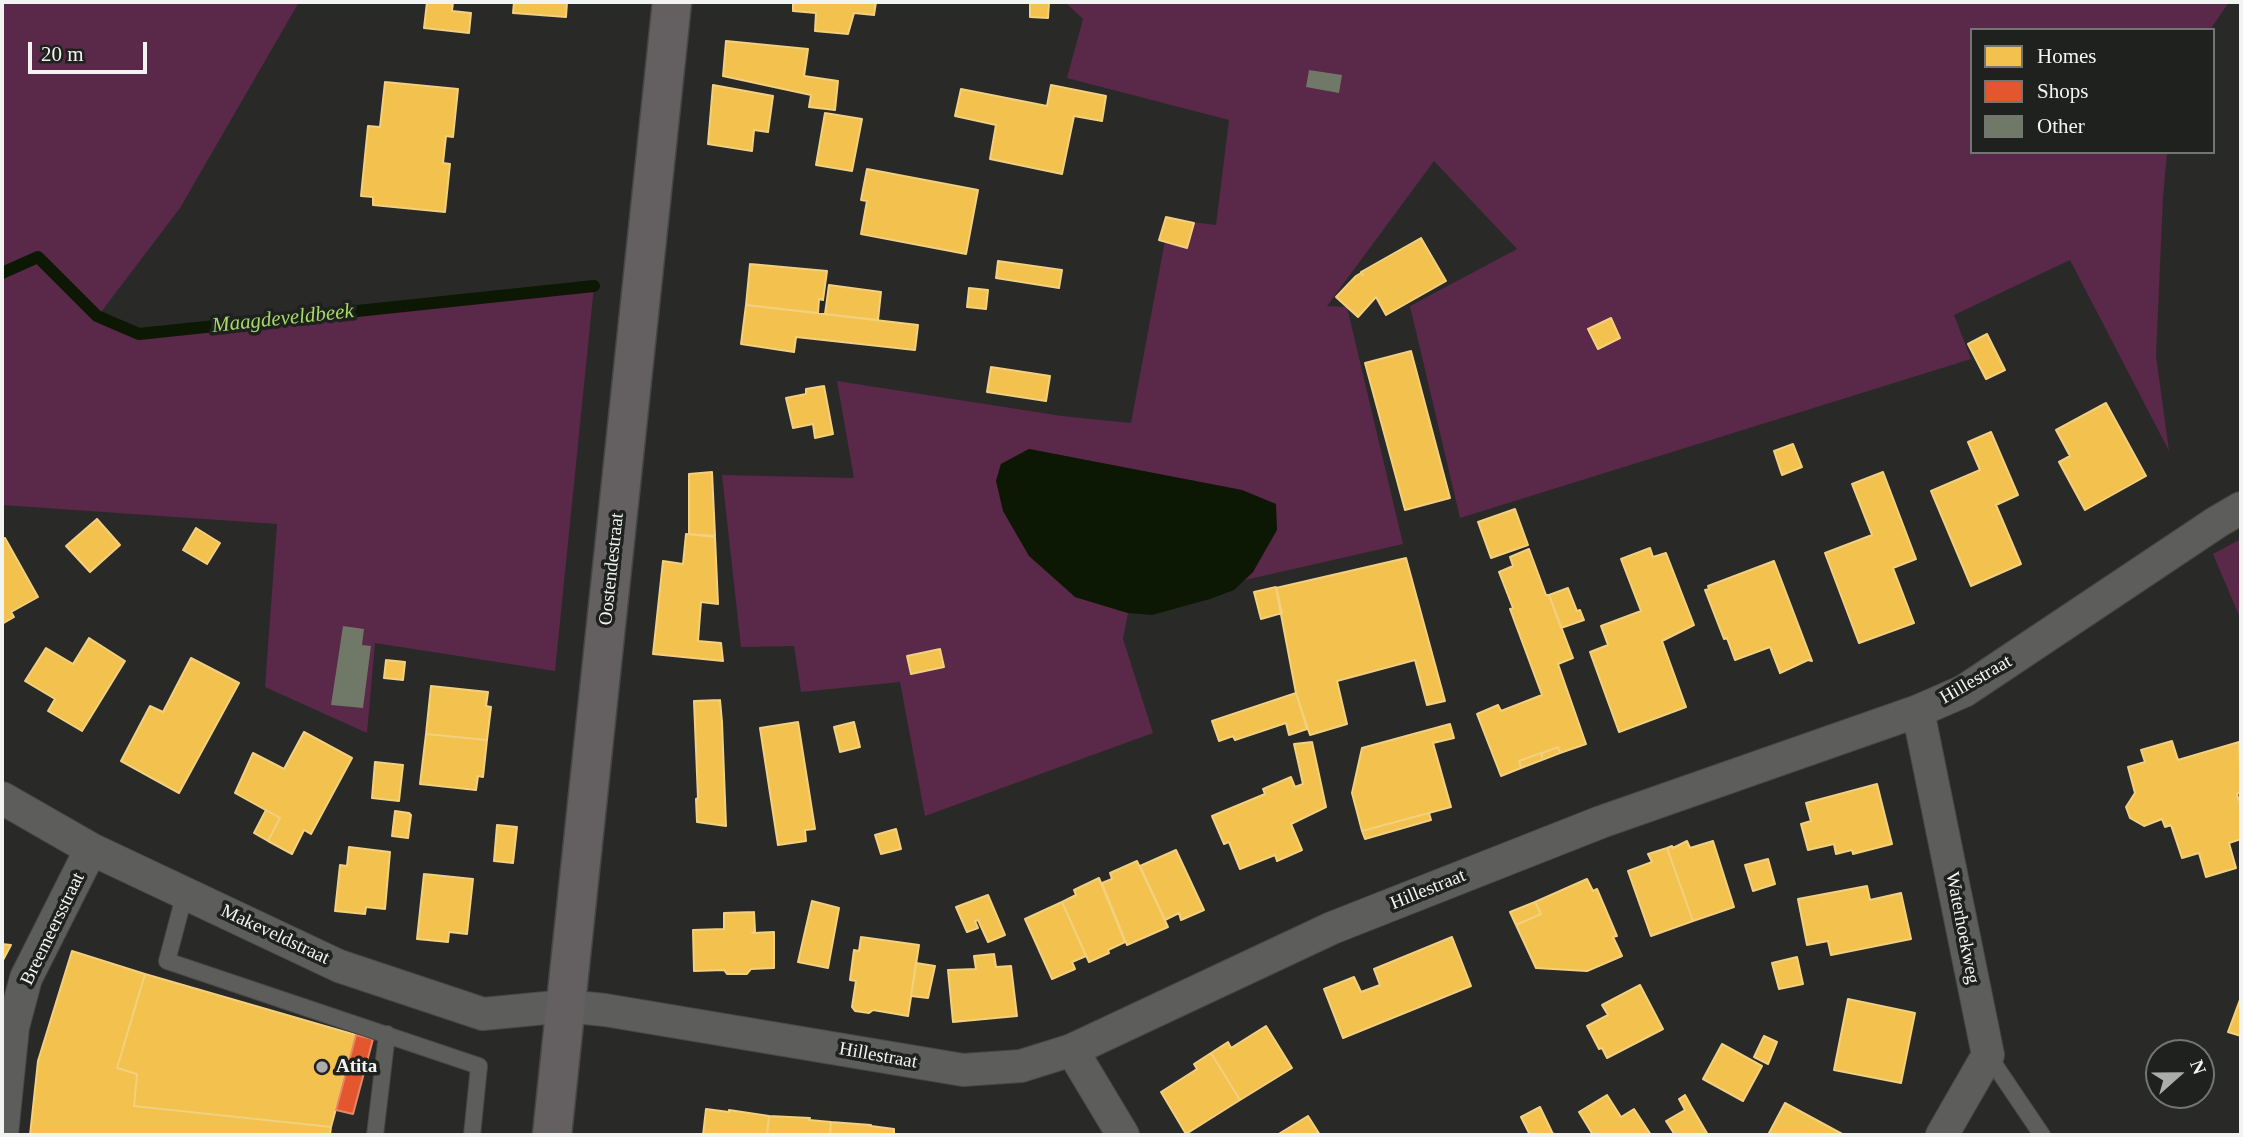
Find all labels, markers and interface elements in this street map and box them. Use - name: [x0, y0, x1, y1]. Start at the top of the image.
- scale bar: [32, 28, 150, 72]
- legend: [1970, 28, 2215, 154]
- text: 20 m: [41, 42, 84, 66]
- text: Homes: [2037, 44, 2097, 68]
- text: Shops: [2037, 79, 2088, 103]
- text: Other: [2037, 114, 2085, 138]
- water label: Maagdeveldbeek: [211, 299, 355, 339]
- street label: Oostendestraat: [595, 512, 629, 626]
- street label: Hillestraat: [1936, 650, 2016, 710]
- street label: Hillestraat: [1387, 865, 1469, 915]
- street label: Breemeersstraat: [16, 869, 90, 989]
- street label: Waterhoekweg: [1940, 870, 1984, 986]
- street label: Makeveldstraat: [217, 900, 333, 970]
- street label: Hillestraat: [837, 1038, 919, 1074]
- north arrow: [2145, 1039, 2215, 1109]
- place label: Atita: [336, 1056, 377, 1078]
- text: N: [2186, 1057, 2210, 1077]
- marker: Atita: [314, 1059, 330, 1075]

